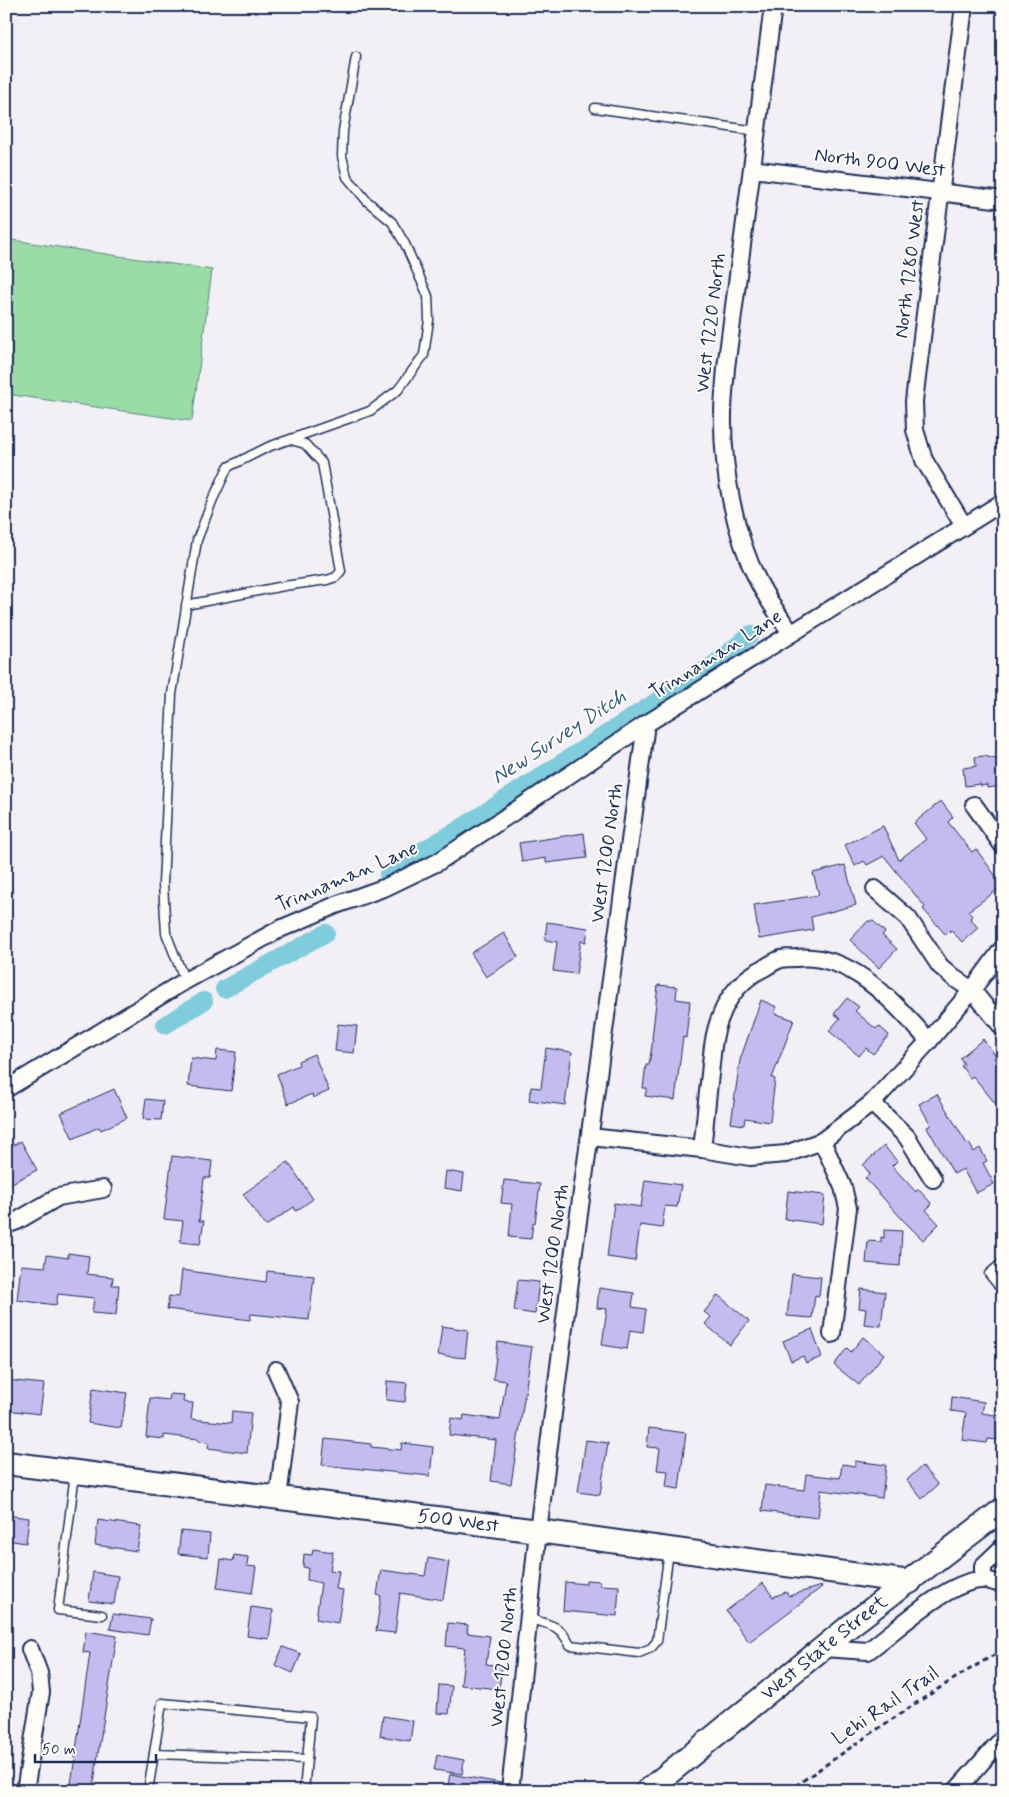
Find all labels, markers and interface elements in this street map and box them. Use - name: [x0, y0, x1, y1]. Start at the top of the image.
- street label: North 900 West: [813, 142, 947, 184]
- street label: North 1280 West: [888, 198, 932, 340]
- street label: West 1220 North: [689, 251, 733, 395]
- street label: Trinnaman Lane: [645, 603, 787, 707]
- water label: New Survey Ditch: [486, 683, 632, 791]
- street label: West 1200 North: [584, 781, 630, 925]
- street label: Trinnaman Lane: [272, 835, 422, 919]
- street label: West 1200 North: [530, 1182, 576, 1326]
- street label: 500 West: [416, 1502, 501, 1539]
- street label: West 1200 North: [483, 1586, 525, 1728]
- street label: West State Street: [755, 1588, 893, 1707]
- street label: Lehi Rail Trail: [827, 1660, 945, 1752]
- scale bar: [35, 1732, 156, 1764]
- text: 50 m: [42, 1740, 76, 1760]

